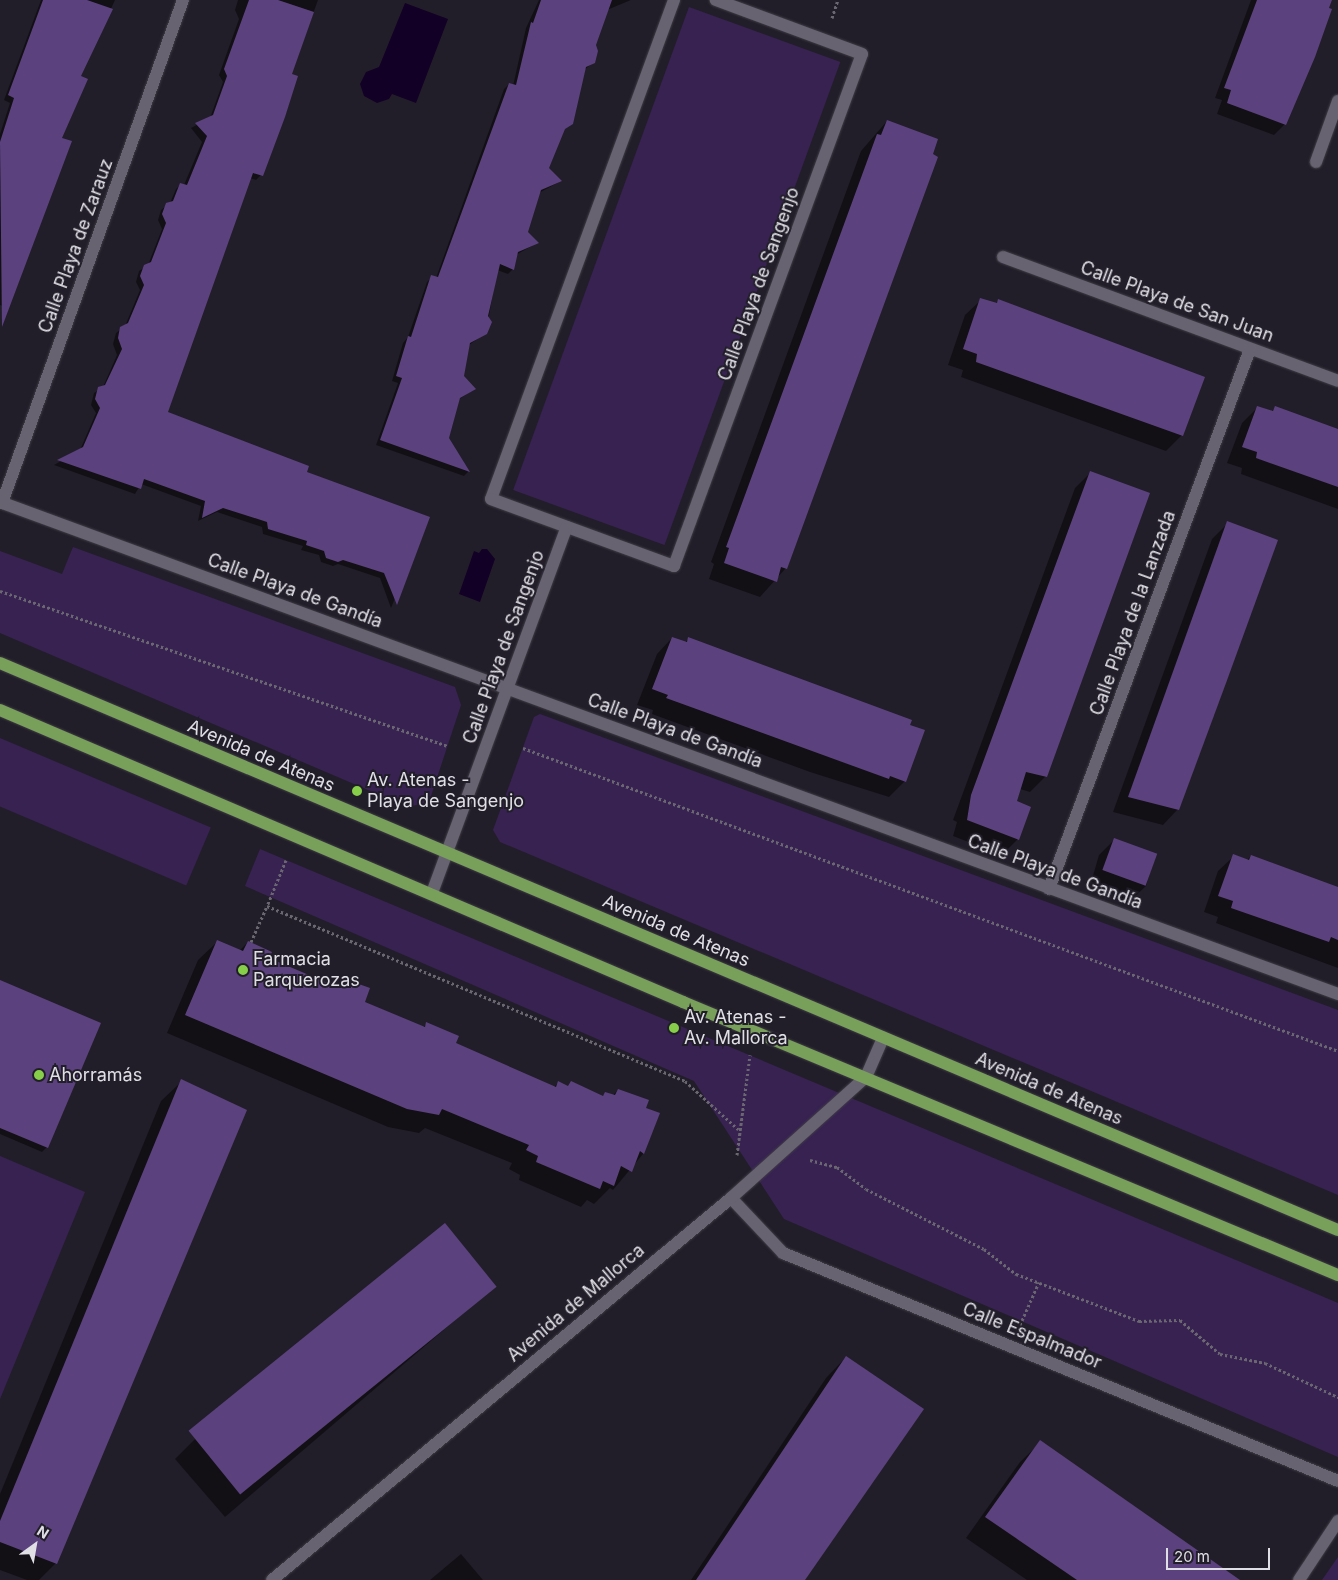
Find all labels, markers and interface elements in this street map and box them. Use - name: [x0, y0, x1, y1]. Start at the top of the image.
- street label: Calle Playa de Zarauz: [34, 156, 118, 336]
- street label: Calle Playa de Sangenjo: [714, 184, 804, 384]
- street label: Calle Playa de San Juan: [1077, 257, 1277, 347]
- street label: Calle Playa de la Lanzada: [1086, 508, 1180, 718]
- street label: Calle Playa de Sangenjo: [459, 547, 549, 747]
- street label: Calle Playa de Gandía: [205, 549, 385, 633]
- street label: Calle Playa de Gandía: [585, 689, 765, 773]
- street label: Avenida de Atenas: [184, 715, 338, 797]
- place label: Av. Atenas - Playa de Sangenjo: [367, 770, 524, 812]
- marker: Av. Atenas - Playa de Sangenjo: [351, 785, 363, 797]
- street label: Calle Playa de Gandía: [965, 830, 1145, 914]
- street label: Avenida de Atenas: [599, 890, 753, 972]
- place label: Farmacia Parquerozas: [253, 949, 360, 992]
- marker: Farmacia Parquerozas: [237, 964, 249, 976]
- place label: Av. Atenas - Av. Mallorca: [684, 1007, 788, 1050]
- marker: Av. Atenas - Av. Mallorca: [668, 1022, 680, 1034]
- street label: Avenida de Atenas: [972, 1048, 1126, 1130]
- place label: Ahorramás: [49, 1064, 142, 1086]
- marker: Ahorramás: [33, 1069, 45, 1081]
- street label: Avenida de Mallorca: [503, 1239, 649, 1367]
- street label: Calle Espalmador: [959, 1298, 1105, 1374]
- north arrow: [10, 1520, 60, 1570]
- text: N: [34, 1522, 52, 1542]
- scale bar: [1168, 1538, 1272, 1570]
- text: 20 m: [1174, 1547, 1210, 1566]

